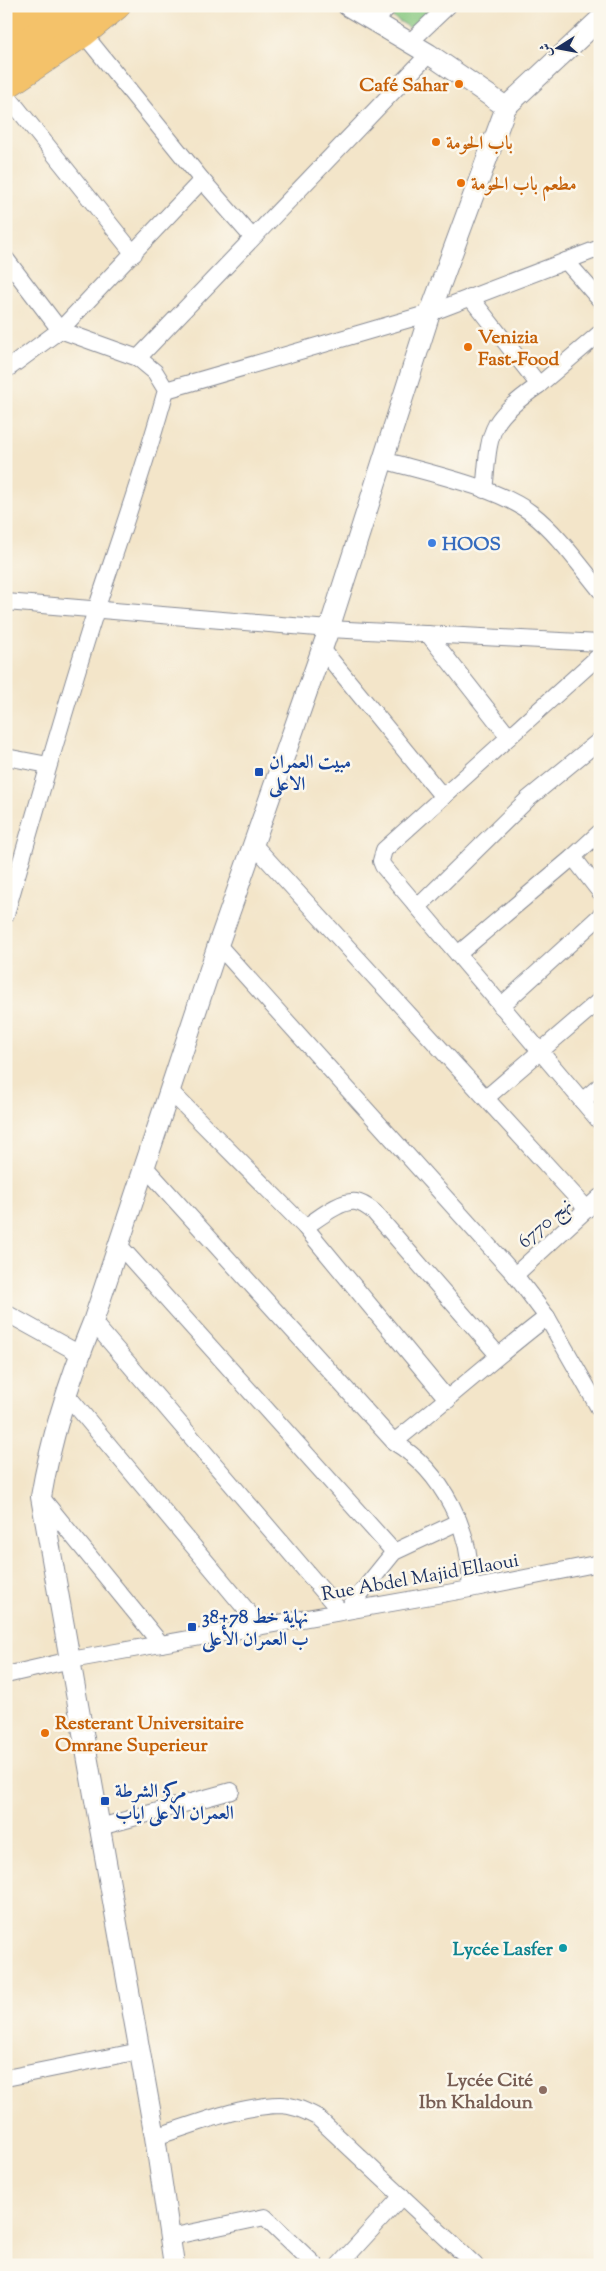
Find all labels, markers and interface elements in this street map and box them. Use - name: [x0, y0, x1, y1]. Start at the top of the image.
- north arrow: [534, 22, 584, 72]
- text: ش: [536, 41, 558, 59]
- place label: Café Sahar: [359, 73, 450, 100]
- marker: Café Sahar: [453, 78, 465, 90]
- place label: باب الحومة: [446, 131, 513, 158]
- marker: باب الحومة: [430, 136, 442, 148]
- place label: مطعم باب الحومة: [471, 172, 577, 201]
- marker: مطعم باب الحومة: [455, 177, 467, 189]
- place label: Venizia Fast-Food: [478, 325, 559, 374]
- marker: Venizia Fast-Food: [462, 341, 474, 353]
- place label: HOOS: [442, 532, 501, 559]
- marker: HOOS: [426, 537, 438, 549]
- place label: مبيت العمران الاعلى: [268, 750, 351, 799]
- marker: مبيت العمران الاعلى: [253, 766, 265, 778]
- street label: نهج 6770: [513, 1192, 580, 1257]
- street label: Rue Abdel Majid Ellaoui: [320, 1548, 521, 1609]
- place label: نهاية خط 78+38 ب العمران الأعلى: [201, 1605, 309, 1654]
- marker: نهاية خط 78+38 ب العمران الأعلى: [186, 1621, 198, 1633]
- place label: Resterant Universitaire Omrane Superieur: [55, 1711, 244, 1760]
- marker: Resterant Universitaire Omrane Superieur: [39, 1727, 51, 1739]
- place label: مركز الشرطة العمران الاعلى اياب: [115, 1779, 234, 1828]
- marker: مركز الشرطة العمران الاعلى اياب: [99, 1795, 111, 1807]
- place label: Lycée Lasfer: [453, 1937, 554, 1964]
- marker: Lycée Lasfer: [557, 1942, 569, 1954]
- place label: Lycée Cité Ibn Khaldoun: [419, 2068, 534, 2117]
- marker: Lycée Cité Ibn Khaldoun: [537, 2084, 549, 2096]

